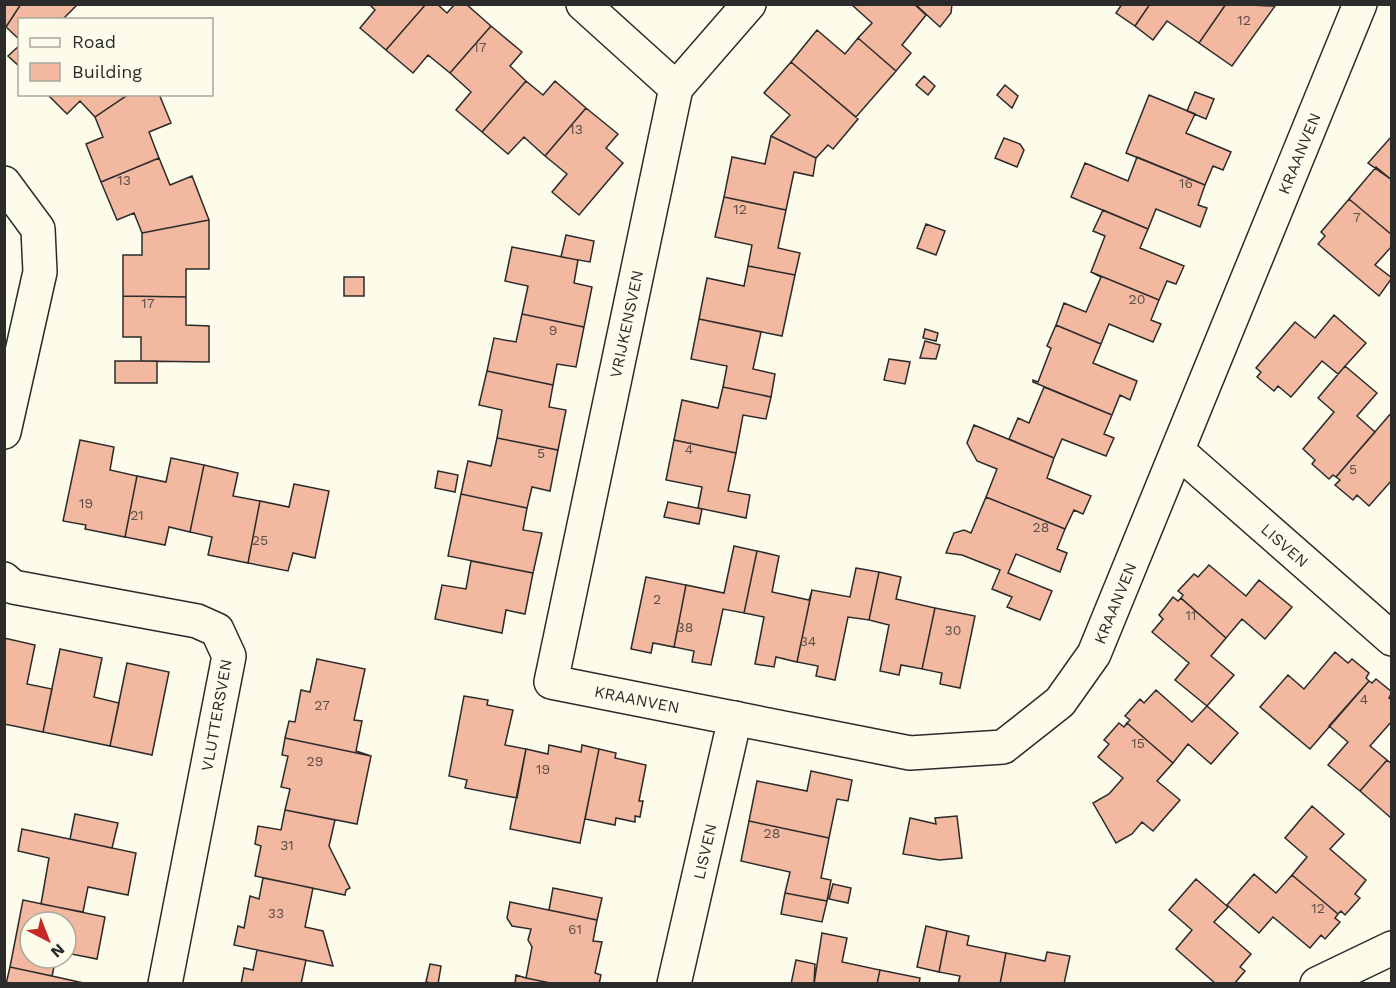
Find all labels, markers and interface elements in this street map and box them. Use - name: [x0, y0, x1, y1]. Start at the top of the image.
- house number: 12: [1237, 12, 1251, 28]
- legend: [18, 18, 213, 96]
- text: Road: [72, 31, 116, 52]
- house number: 17: [473, 39, 487, 55]
- text: Building: [72, 61, 142, 82]
- street label: KRAANVEN: [1274, 110, 1325, 197]
- house number: 13: [569, 121, 583, 137]
- house number: 13: [117, 172, 131, 188]
- house number: 16: [1179, 175, 1193, 191]
- house number: 12: [733, 201, 747, 217]
- house number: 7: [1353, 209, 1361, 225]
- street label: VRIJKENSVEN: [606, 269, 647, 380]
- house number: 20: [1129, 291, 1145, 307]
- house number: 17: [141, 295, 155, 311]
- house number: 9: [549, 322, 557, 338]
- house number: 4: [685, 441, 693, 457]
- house number: 5: [537, 445, 545, 461]
- house number: 5: [1349, 461, 1357, 477]
- house number: 19: [79, 495, 93, 511]
- house number: 21: [130, 507, 144, 523]
- house number: 28: [1033, 519, 1049, 535]
- street label: LISVEN: [1257, 520, 1312, 571]
- house number: 25: [252, 532, 268, 548]
- street label: KRAANVEN: [1090, 560, 1140, 647]
- house number: 2: [653, 591, 661, 607]
- house number: 11: [1186, 607, 1196, 623]
- house number: 38: [677, 619, 693, 635]
- house number: 30: [945, 622, 961, 638]
- house number: 34: [800, 633, 816, 649]
- street label: VLUTTERSVEN: [197, 658, 236, 773]
- street label: KRAANVEN: [593, 682, 681, 717]
- house number: 4: [1360, 691, 1368, 707]
- house number: 27: [314, 697, 330, 713]
- house number: 15: [1131, 735, 1145, 751]
- house number: 29: [307, 753, 323, 769]
- house number: 19: [536, 761, 550, 777]
- street label: LISVEN: [689, 822, 720, 881]
- house number: 28: [764, 825, 780, 841]
- house number: 31: [280, 837, 294, 853]
- house number: 12: [1311, 900, 1325, 916]
- house number: 33: [268, 905, 284, 921]
- north arrow: [18, 910, 78, 970]
- house number: 61: [568, 921, 582, 937]
- text: N: [47, 940, 68, 962]

